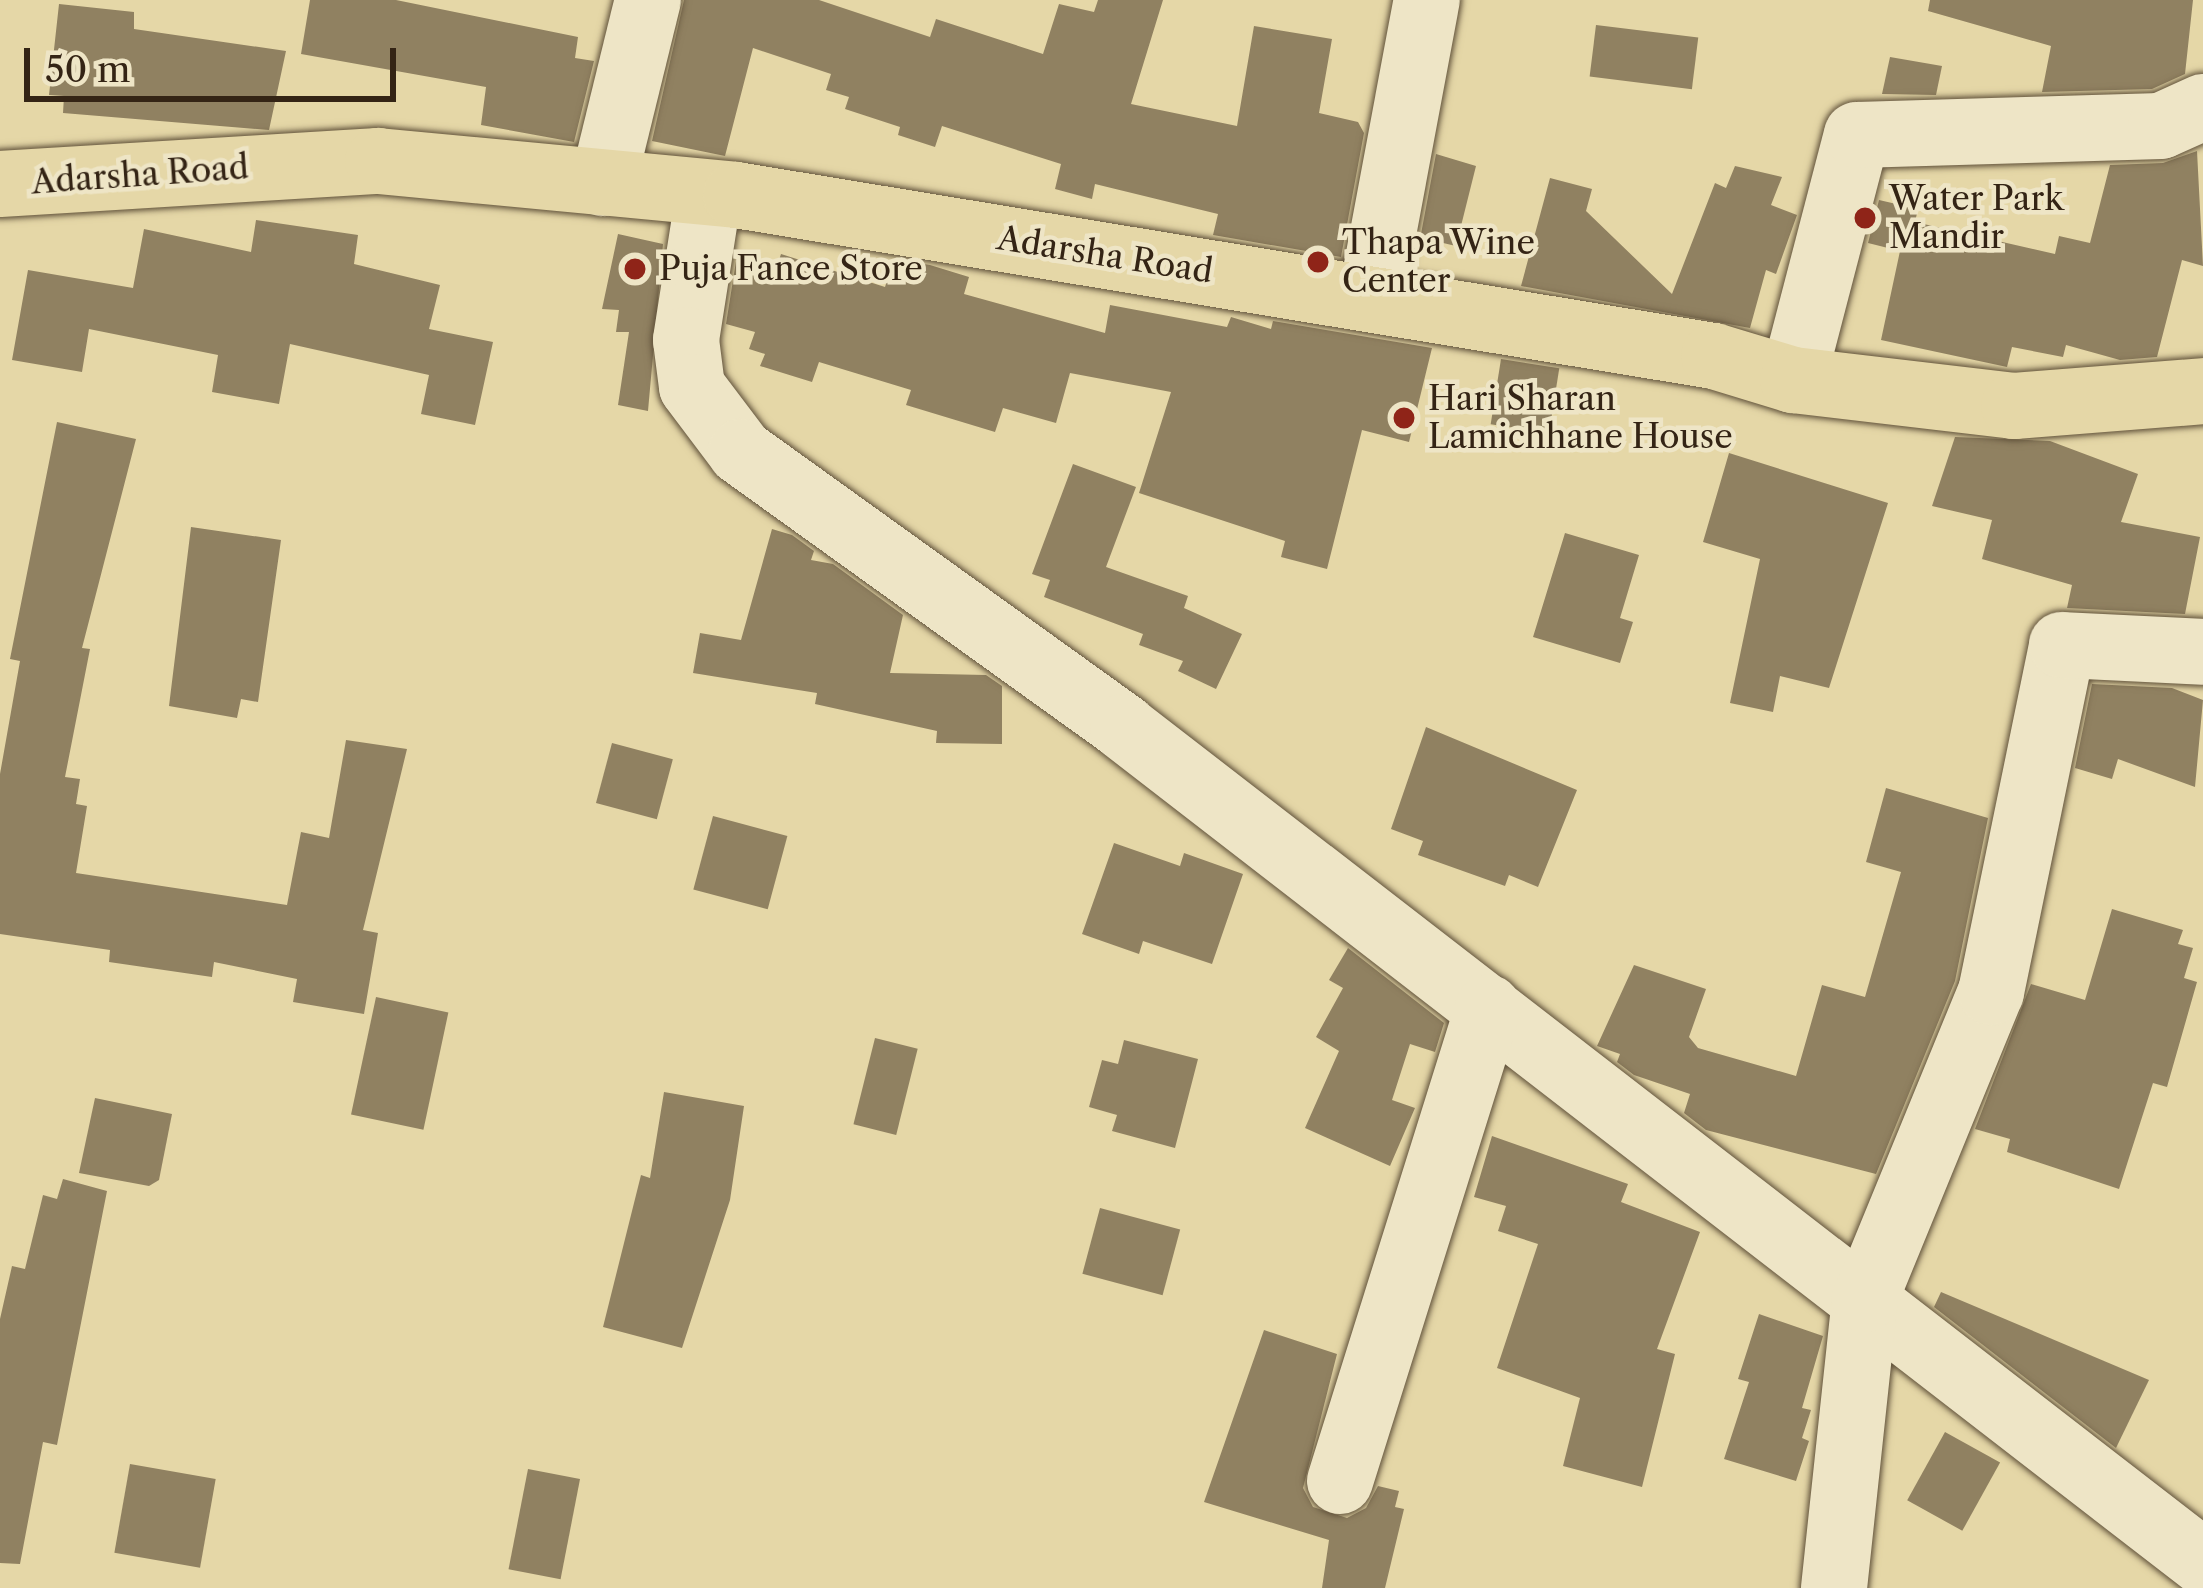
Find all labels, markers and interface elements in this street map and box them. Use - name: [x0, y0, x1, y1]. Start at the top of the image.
- scale bar: [30, 24, 402, 98]
- text: 50 m: [45, 47, 130, 91]
- street label: Adarsha Road: [30, 148, 250, 202]
- place label: Water Park Mandir: [1889, 179, 2064, 257]
- marker: Water Park Mandir: [1852, 205, 1878, 231]
- street label: Adarsha Road: [994, 218, 1216, 292]
- place label: Thapa Wine Center: [1342, 223, 1537, 301]
- place label: Puja Fance Store: [659, 249, 923, 289]
- marker: Thapa Wine Center: [1305, 249, 1331, 275]
- marker: Puja Fance Store: [622, 256, 648, 282]
- place label: Hari Sharan Lamichhane House: [1428, 379, 1733, 457]
- marker: Hari Sharan Lamichhane House: [1391, 405, 1417, 431]

